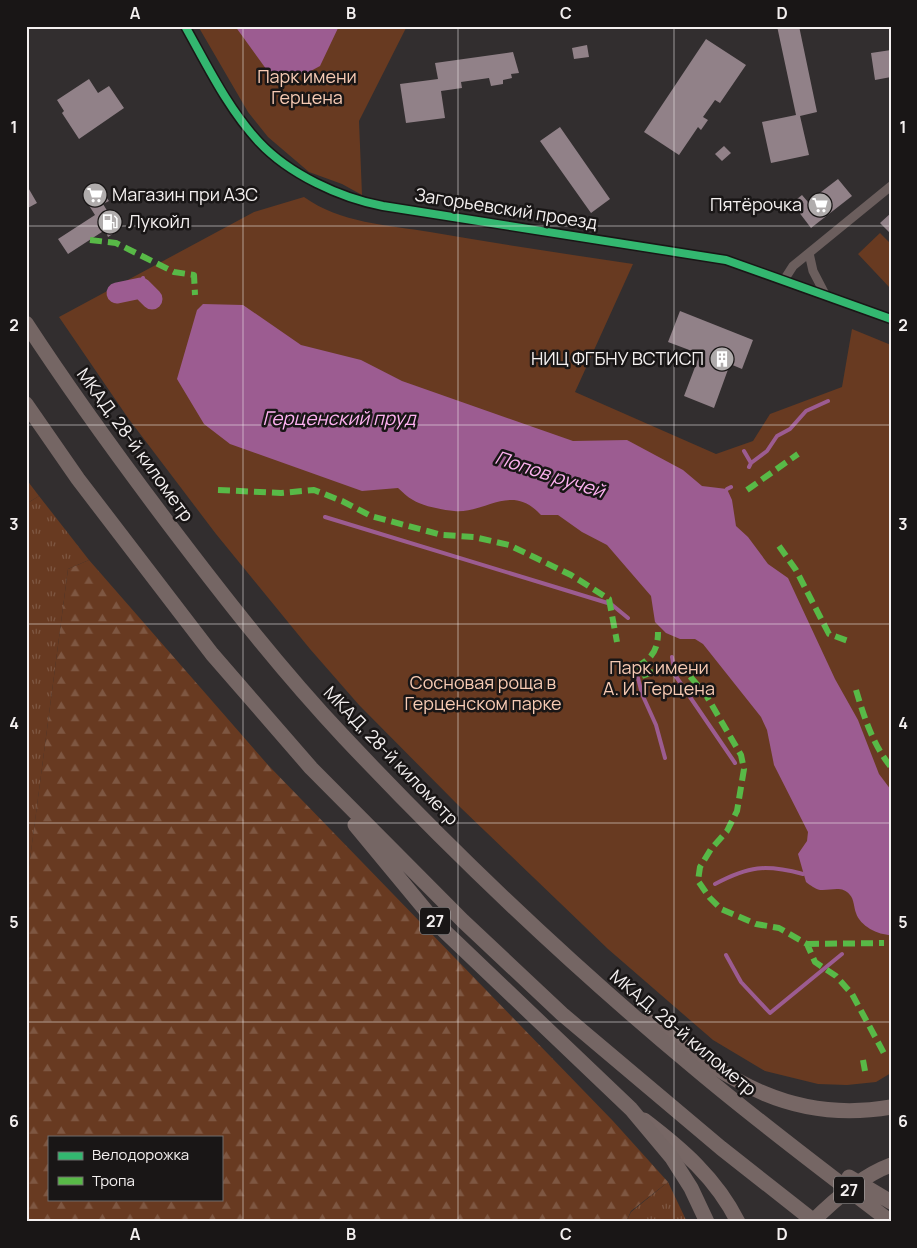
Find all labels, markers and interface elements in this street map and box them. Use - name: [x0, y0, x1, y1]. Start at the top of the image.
- text: A: [130, 2, 141, 24]
- text: B: [346, 2, 356, 24]
- text: C: [560, 2, 572, 24]
- text: D: [776, 2, 788, 24]
- park label: Парк имени Герцена: [257, 64, 357, 109]
- text: 1: [10, 116, 18, 138]
- text: 1: [899, 116, 907, 138]
- supermarket icon: Магазин при АЗС: [82, 182, 108, 208]
- place label: Магазин при АЗС: [112, 182, 258, 206]
- street label: Загорьевский проезд: [413, 182, 599, 234]
- place label: Пятёрочка: [710, 192, 802, 216]
- supermarket icon: Пятёрочка: [807, 192, 833, 218]
- fuel station icon: Лукойл: [97, 209, 123, 235]
- place label: Лукойл: [128, 209, 190, 233]
- text: 2: [9, 314, 19, 336]
- text: 2: [898, 314, 908, 336]
- place label: НИЦ ФГБНУ ВСТИСП: [531, 346, 704, 370]
- building icon: НИЦ ФГБНУ ВСТИСП: [709, 346, 735, 372]
- street label: МКАД, 28-й километр: [72, 363, 200, 526]
- water label: Герценский пруд: [262, 405, 417, 431]
- water label: Попов ручей: [492, 444, 610, 505]
- text: 3: [9, 513, 19, 535]
- text: 3: [898, 513, 908, 535]
- park label: Парк имени А. И. Герцена: [603, 655, 715, 700]
- park label: Сосновая роща в Герценском парке: [404, 670, 562, 715]
- street label: МКАД, 28-й километр: [319, 681, 464, 830]
- text: 4: [9, 712, 19, 734]
- text: 4: [898, 712, 908, 734]
- road number: 27: [420, 908, 450, 934]
- text: 5: [9, 911, 19, 933]
- text: 5: [898, 911, 908, 933]
- street label: МКАД, 28-й километр: [605, 964, 762, 1101]
- text: 6: [9, 1110, 19, 1132]
- text: 6: [898, 1110, 908, 1132]
- legend: [48, 1136, 222, 1200]
- text: Велодорожка: [92, 1144, 189, 1165]
- text: Тропа: [92, 1170, 135, 1191]
- road number: 27: [834, 1176, 864, 1204]
- text: A: [130, 1223, 141, 1245]
- text: B: [346, 1223, 356, 1245]
- text: C: [560, 1223, 572, 1245]
- text: D: [776, 1223, 788, 1245]

